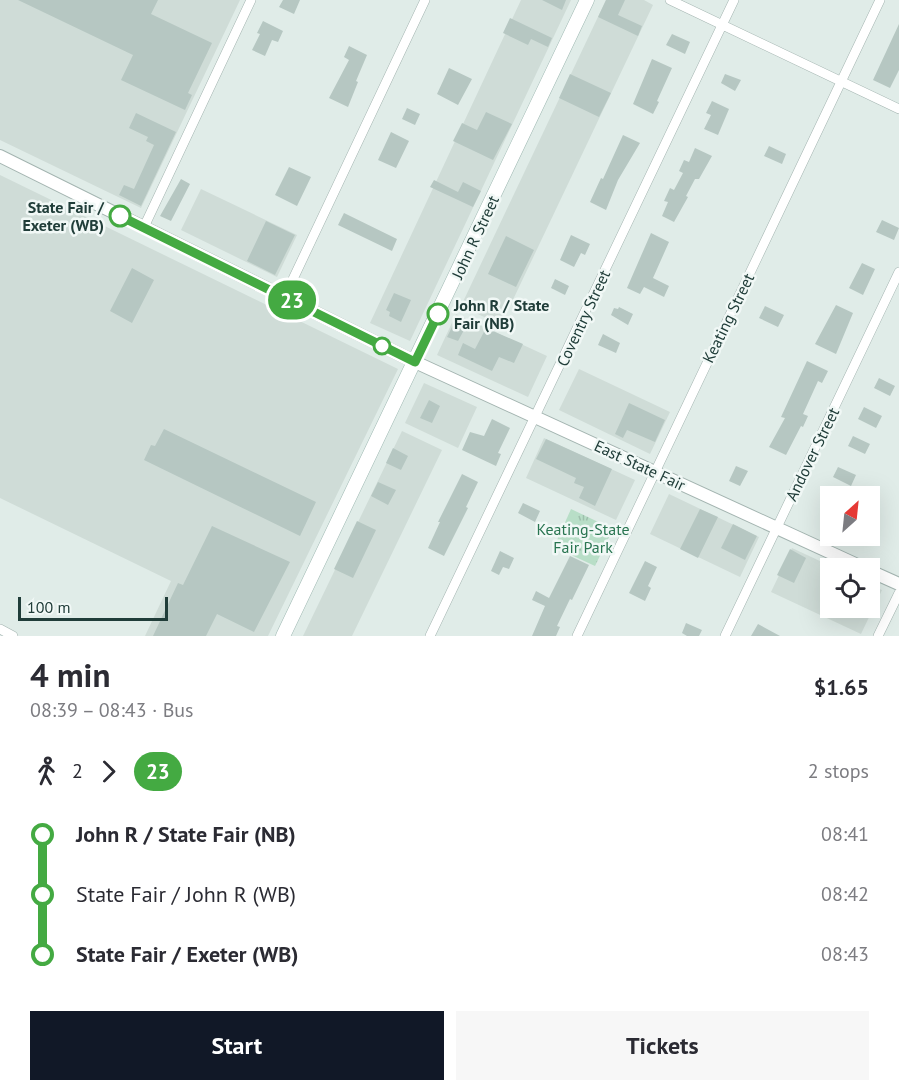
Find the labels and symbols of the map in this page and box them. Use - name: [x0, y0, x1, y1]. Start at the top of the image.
- street label: John R Street: [447, 192, 503, 283]
- place label: State Fair / Exeter (WB): [22, 197, 104, 235]
- marker: State Fair / Exeter (WB): [109, 205, 131, 227]
- street label: Coventry Street: [552, 266, 614, 369]
- street label: Keating Street: [698, 269, 759, 366]
- line badge: 23: [265, 280, 319, 320]
- place label: John R / State Fair (NB): [453, 295, 549, 333]
- marker: John R / State Fair (NB): [427, 303, 449, 325]
- unlabelled marker: [373, 337, 391, 355]
- street label: Andover Street: [781, 404, 843, 504]
- street label: East State Fair: [591, 435, 689, 495]
- north arrow: [820, 486, 880, 546]
- park label: Keating-State Fair Park: [536, 519, 630, 557]
- scale bar: [18, 594, 168, 622]

